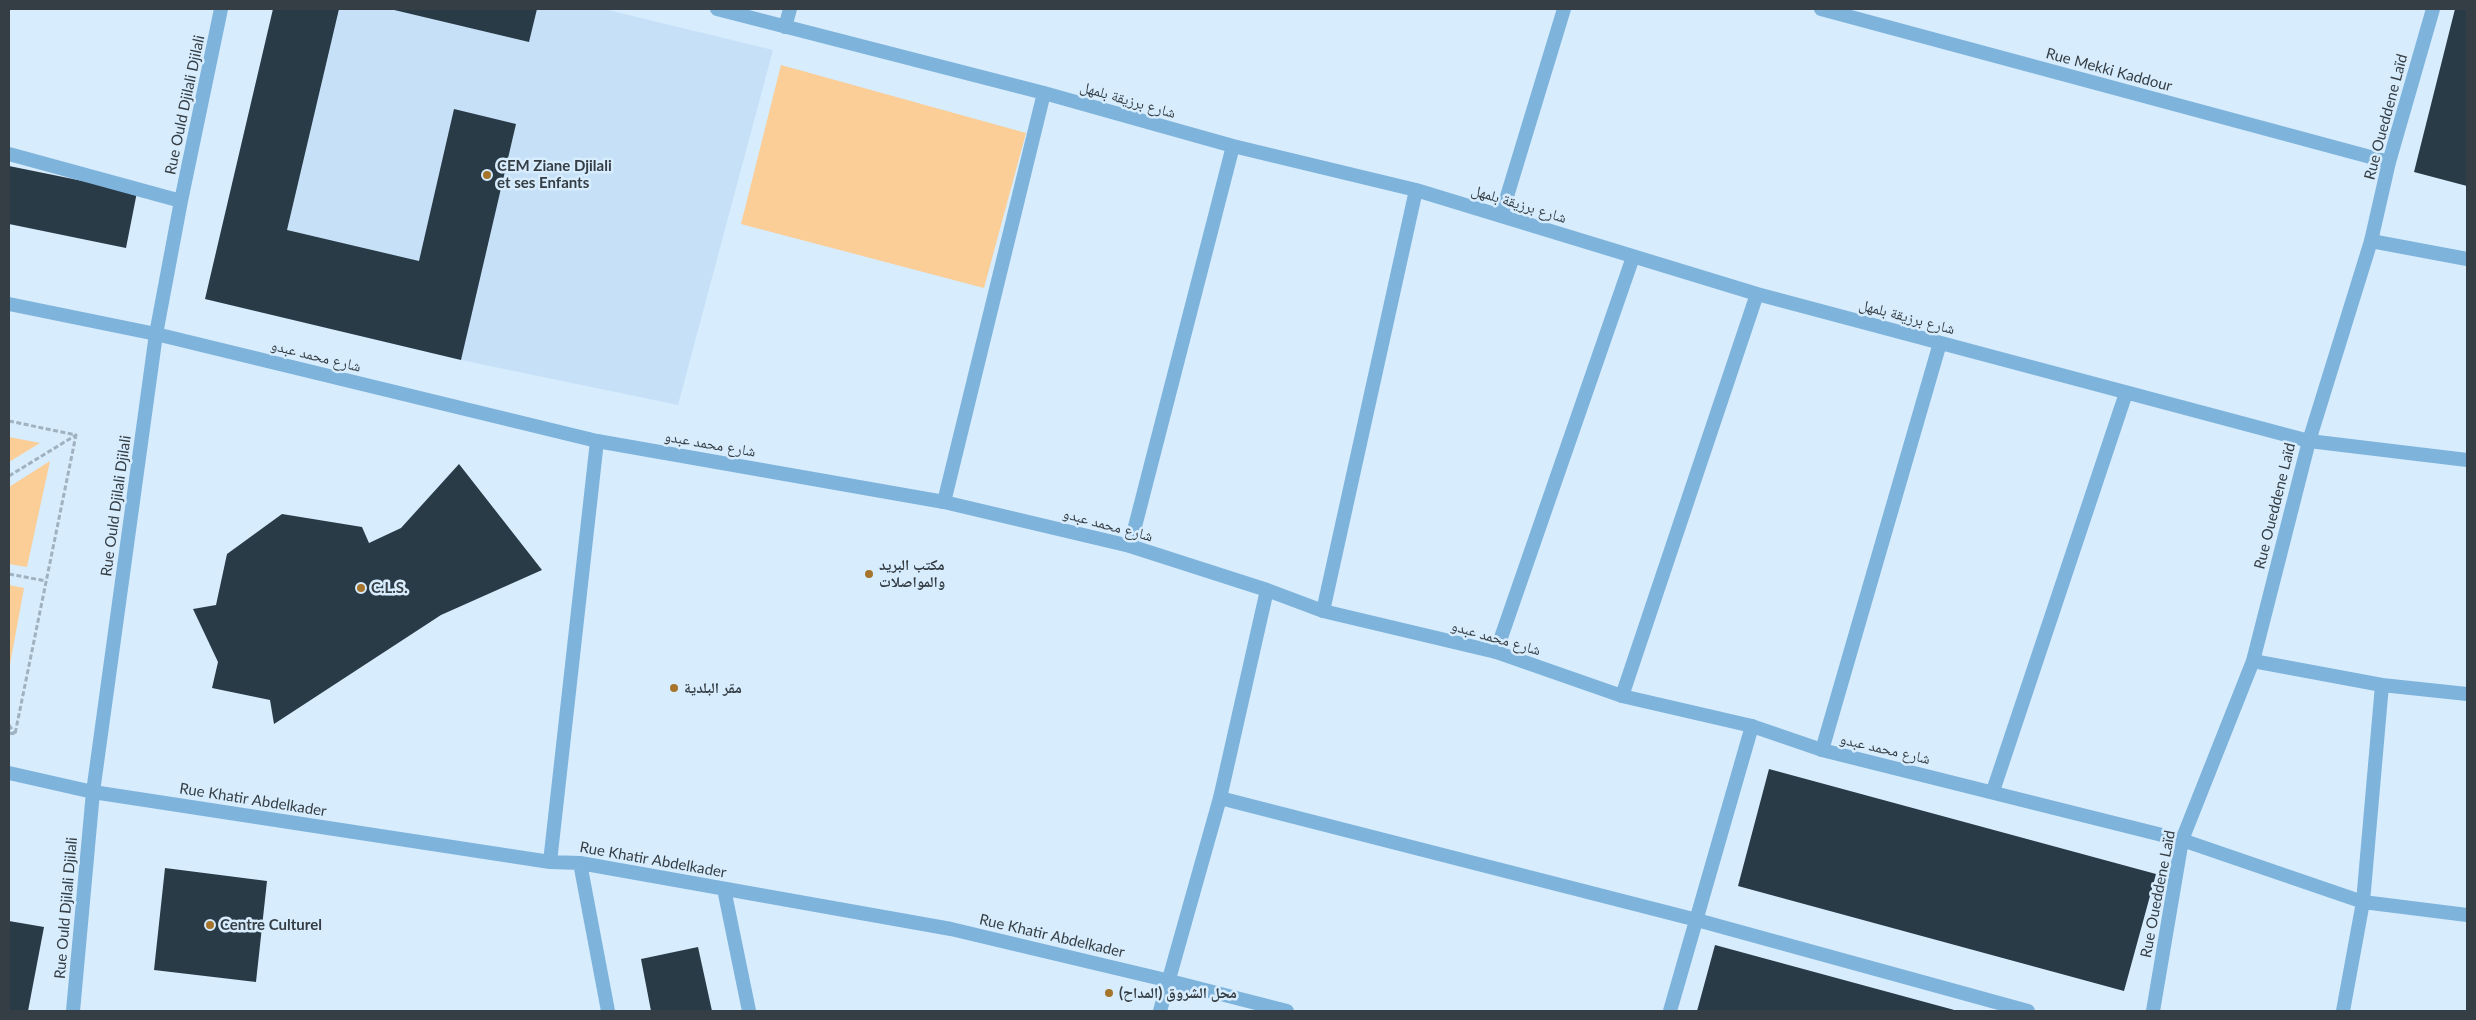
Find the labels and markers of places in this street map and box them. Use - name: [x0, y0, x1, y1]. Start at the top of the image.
- place label: CEM Ziane Djilali et ses Enfants: [497, 157, 612, 192]
- marker: CEM Ziane Djilali et ses Enfants: [481, 169, 493, 181]
- place label: مكتب البريد والمواصلات: [879, 556, 945, 591]
- marker: مكتب البريد والمواصلات: [863, 568, 875, 580]
- place label: C.L.S.: [371, 579, 408, 597]
- marker: C.L.S.: [355, 582, 367, 594]
- place label: مقر البلدية: [684, 679, 742, 697]
- marker: مقر البلدية: [668, 682, 680, 694]
- place label: Centre Culturel: [220, 916, 322, 934]
- marker: Centre Culturel: [204, 919, 216, 931]
- place label: محل الشروق (المداح): [1119, 984, 1237, 1002]
- marker: محل الشروق (المداح): [1103, 987, 1115, 999]

